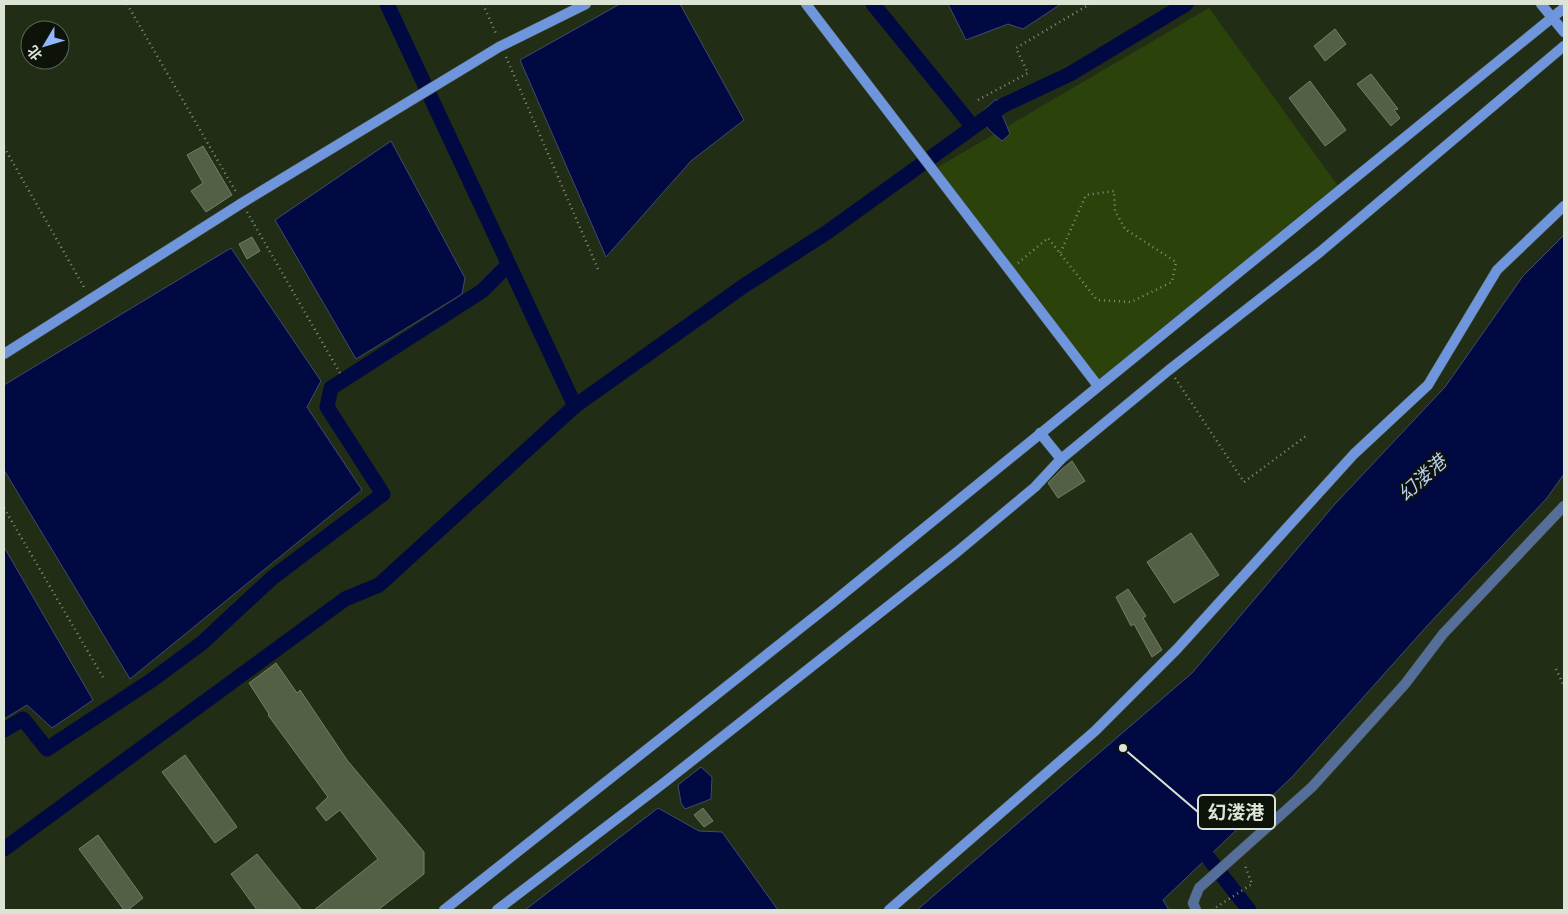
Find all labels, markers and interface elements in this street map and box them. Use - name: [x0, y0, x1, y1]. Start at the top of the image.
- north arrow: [20, 20, 70, 70]
- text: 北: [23, 42, 46, 65]
- water label: 幻溇港: [1391, 446, 1453, 506]
- callout: 幻溇港: [1198, 795, 1275, 829]
- text: 幻溇港: [1207, 798, 1265, 824]

